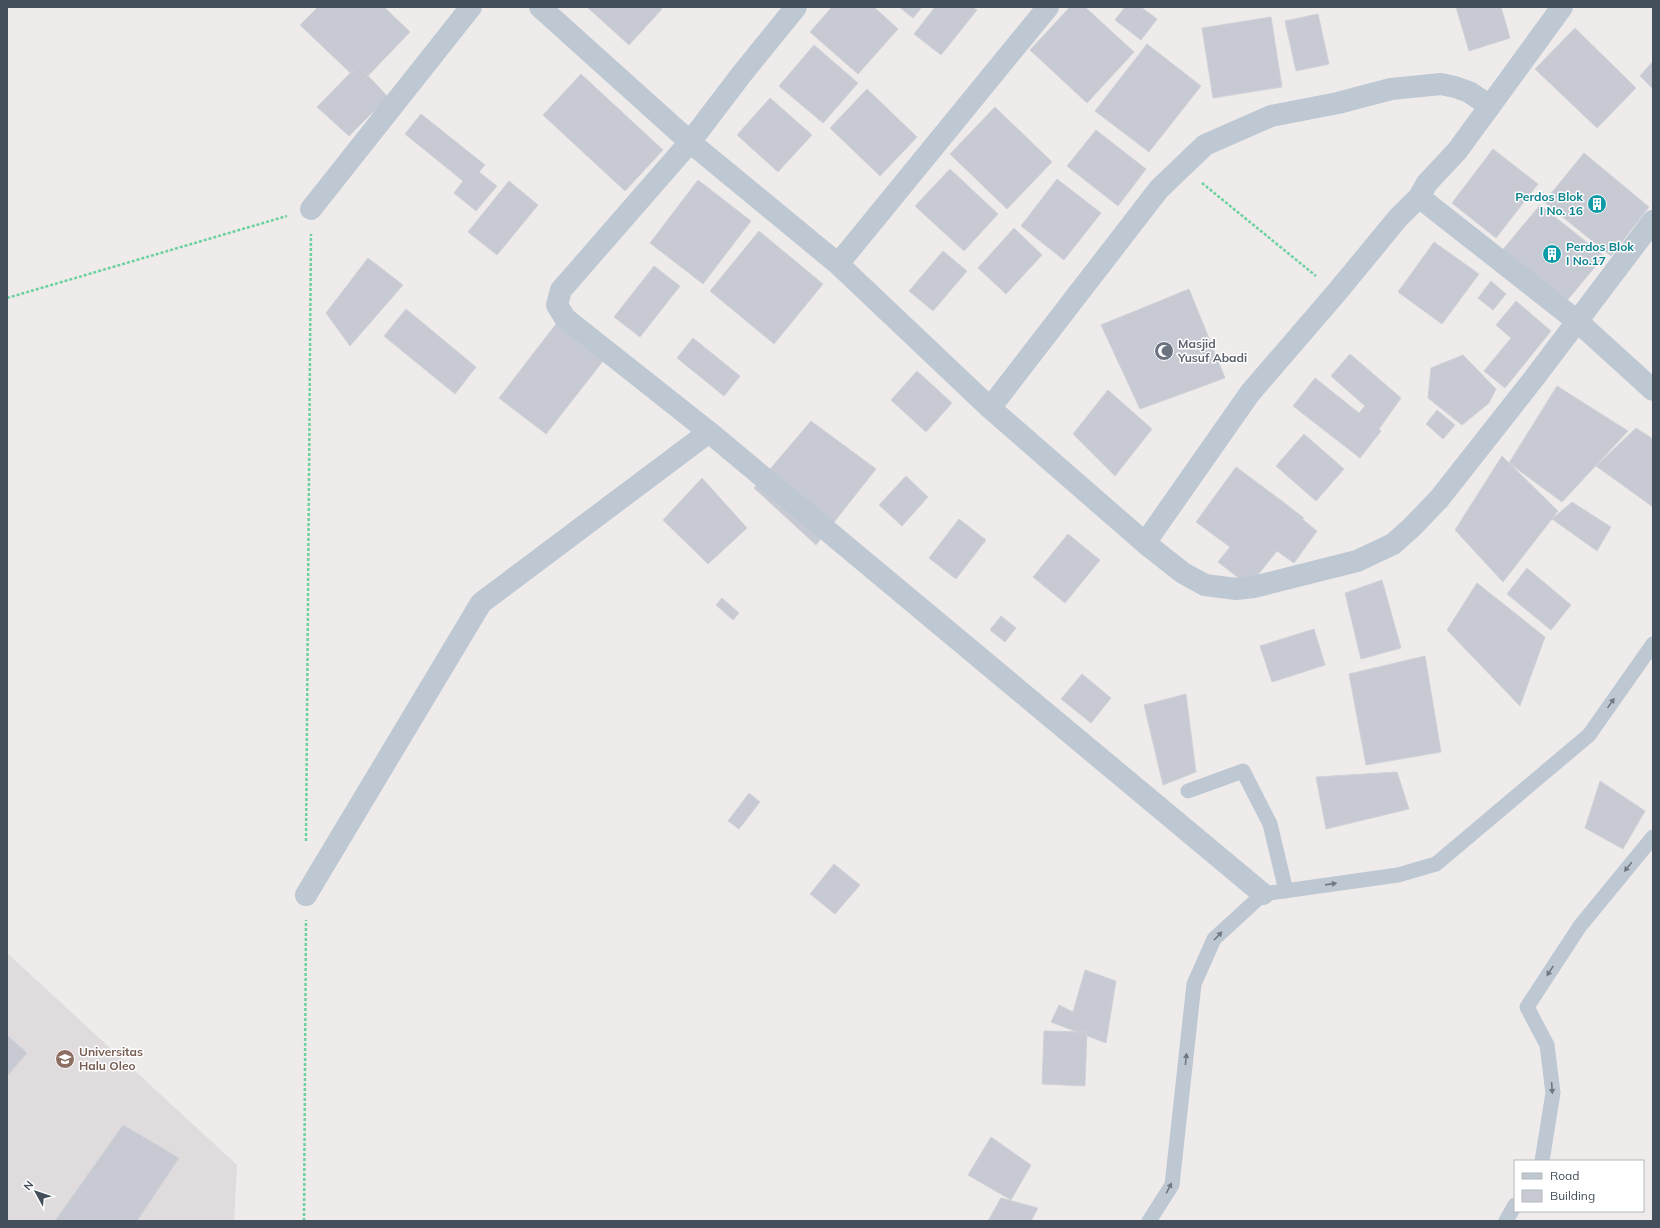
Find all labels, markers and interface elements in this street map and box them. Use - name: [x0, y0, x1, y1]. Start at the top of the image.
- place label: Perdos Blok I No. 16: [1515, 189, 1583, 218]
- building icon: Perdos Blok I No. 16: [1586, 193, 1608, 215]
- place label: Perdos Blok I No.17: [1566, 239, 1634, 268]
- building icon: Perdos Blok I No.17: [1541, 243, 1563, 265]
- place label: Masjid Yusuf Abadi: [1177, 336, 1247, 365]
- mosque icon: Masjid Yusuf Abadi: [1153, 340, 1175, 362]
- one-way arrow: [1607, 698, 1615, 709]
- one-way arrow: [1624, 861, 1633, 872]
- one-way arrow: [1324, 881, 1337, 888]
- one-way arrow: [1213, 931, 1223, 941]
- one-way arrow: [1547, 965, 1554, 977]
- place label: Universitas Halu Oleo: [79, 1044, 143, 1073]
- school or university icon: Universitas Halu Oleo: [54, 1048, 76, 1070]
- one-way arrow: [1183, 1053, 1189, 1065]
- one-way arrow: [1548, 1082, 1555, 1094]
- legend: [1514, 1160, 1644, 1212]
- text: Road: [1550, 1168, 1579, 1183]
- north arrow: [16, 1172, 56, 1212]
- text: N: [20, 1178, 36, 1193]
- one-way arrow: [1166, 1182, 1172, 1194]
- text: Building: [1550, 1188, 1595, 1203]

